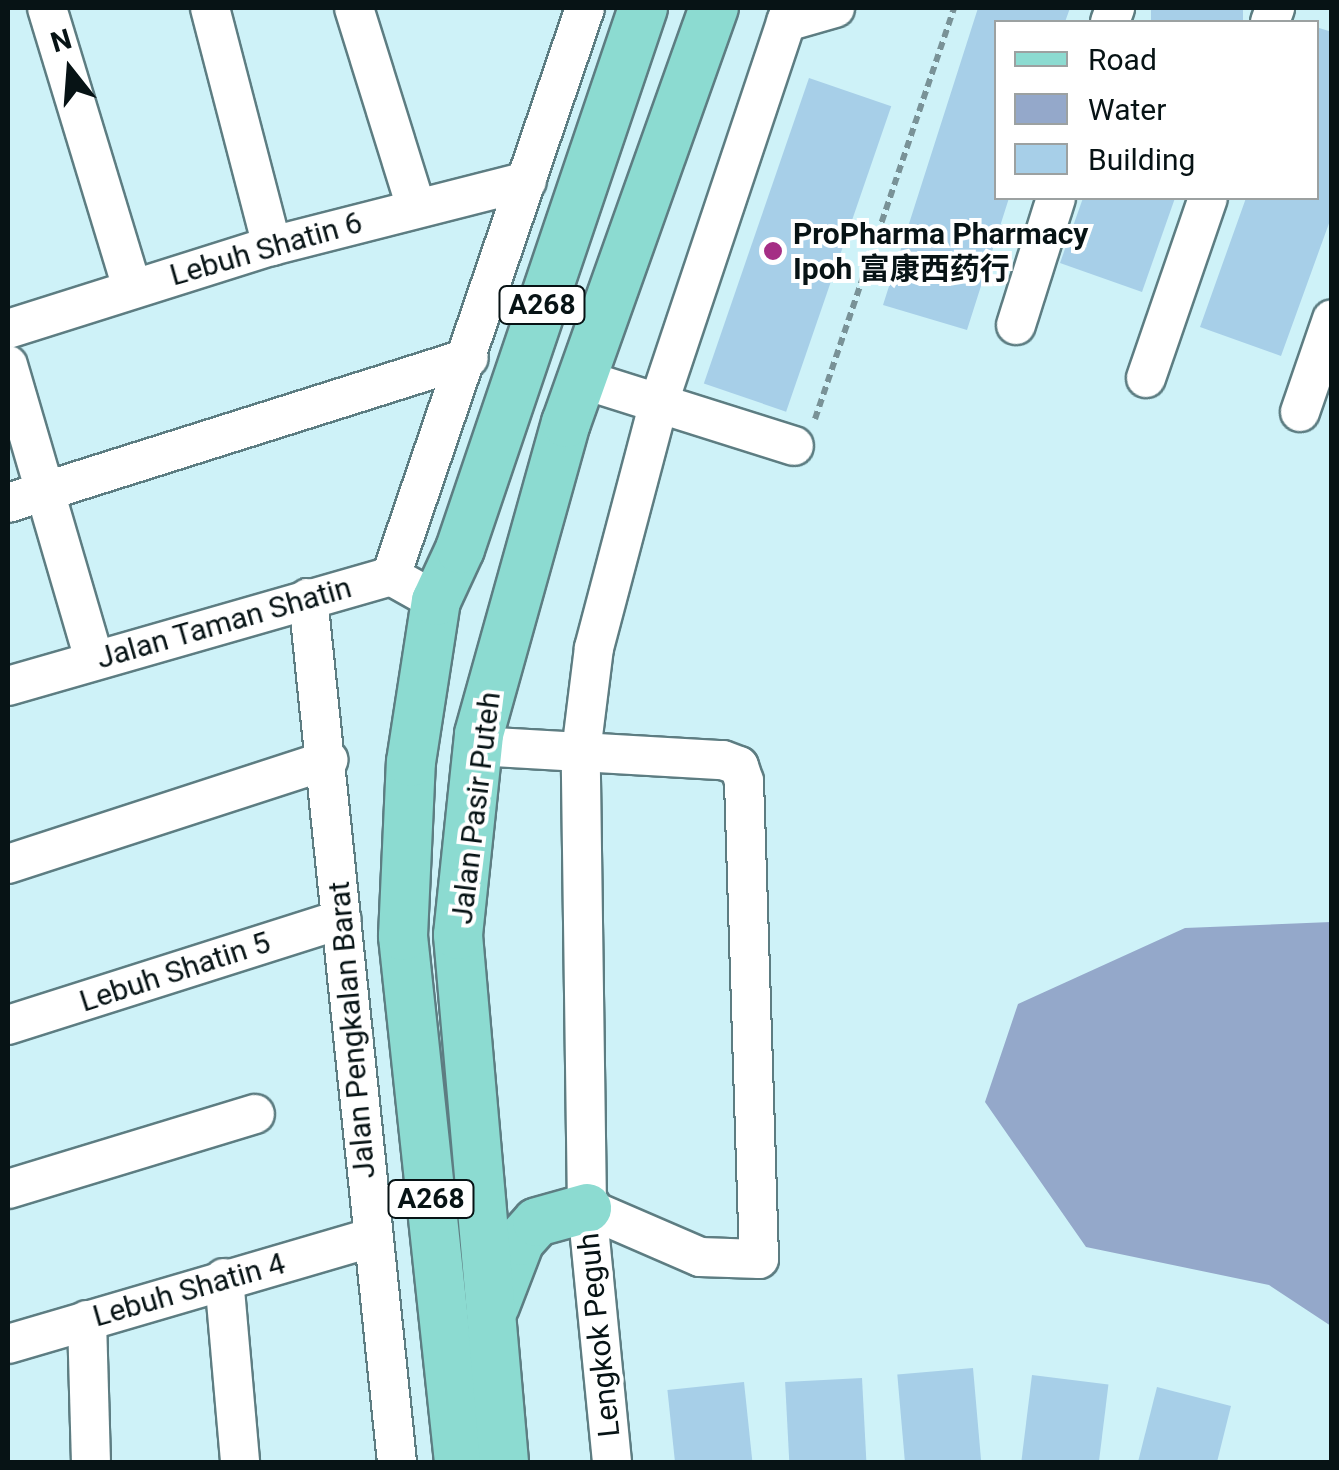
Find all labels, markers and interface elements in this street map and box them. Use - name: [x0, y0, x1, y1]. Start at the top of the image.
- north arrow: [20, 20, 120, 120]
- legend: [994, 20, 1319, 200]
- text: N: [47, 22, 75, 60]
- text: Road: [1088, 42, 1157, 77]
- text: Water: [1088, 92, 1166, 127]
- text: Building: [1088, 142, 1195, 177]
- street label: Lebuh Shatin 6: [166, 204, 366, 294]
- place label: ProPharma Pharmacy Ipoh 富康西药行: [793, 216, 1088, 286]
- marker: ProPharma Pharmacy Ipoh 富康西药行: [762, 240, 784, 262]
- road number: A268: [497, 282, 587, 328]
- street label: Jalan Taman Shatin: [92, 569, 356, 677]
- street label: Jalan Pasir Puteh: [444, 690, 508, 926]
- street label: Jalan Pengkalan Barat: [321, 880, 383, 1180]
- street label: Lebuh Shatin 5: [75, 924, 275, 1020]
- road number: A268: [386, 1176, 476, 1222]
- street label: Lengkok Peguh: [570, 1231, 628, 1439]
- street label: Lebuh Shatin 4: [89, 1245, 289, 1335]

